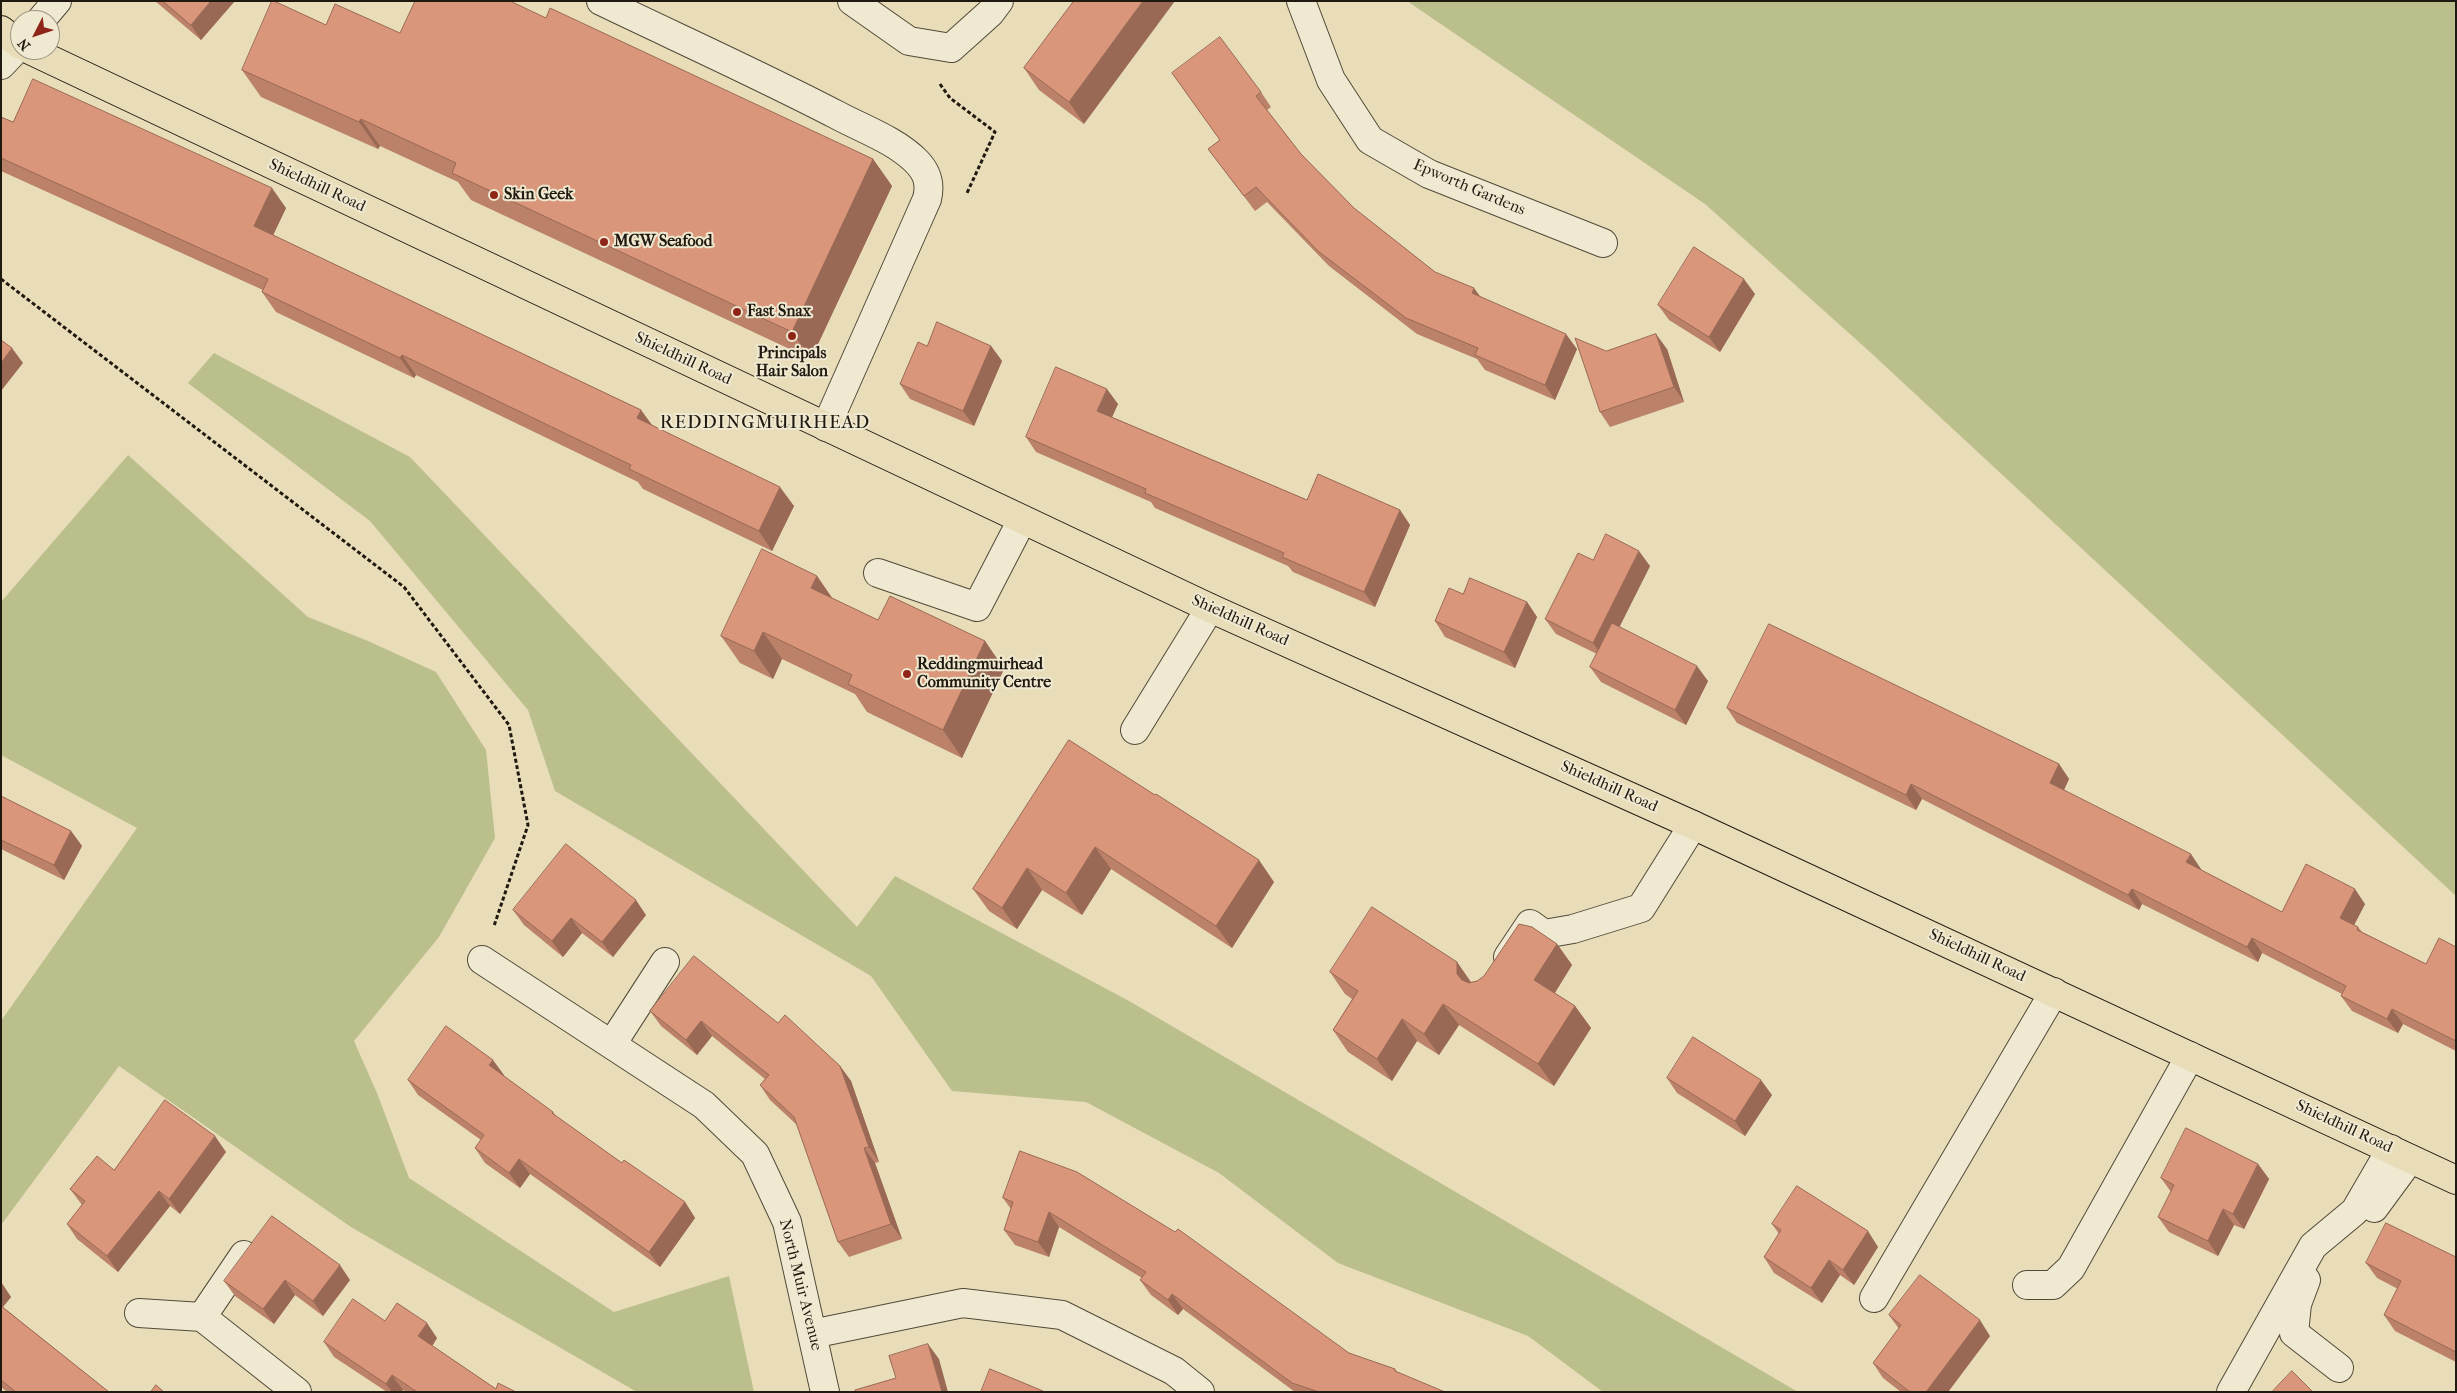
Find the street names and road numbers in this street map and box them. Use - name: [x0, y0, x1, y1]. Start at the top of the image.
- street label: Shieldhill Road: [266, 155, 368, 217]
- street label: Epworth Gardens: [1410, 156, 1528, 220]
- street label: Shieldhill Road: [632, 328, 734, 390]
- street label: Shieldhill Road: [1188, 591, 1292, 651]
- street label: Shieldhill Road: [1557, 757, 1661, 817]
- street label: Shieldhill Road: [1926, 925, 2028, 987]
- street label: Shieldhill Road: [2293, 1096, 2395, 1158]
- street label: North Muir Avenue: [774, 1217, 826, 1353]

